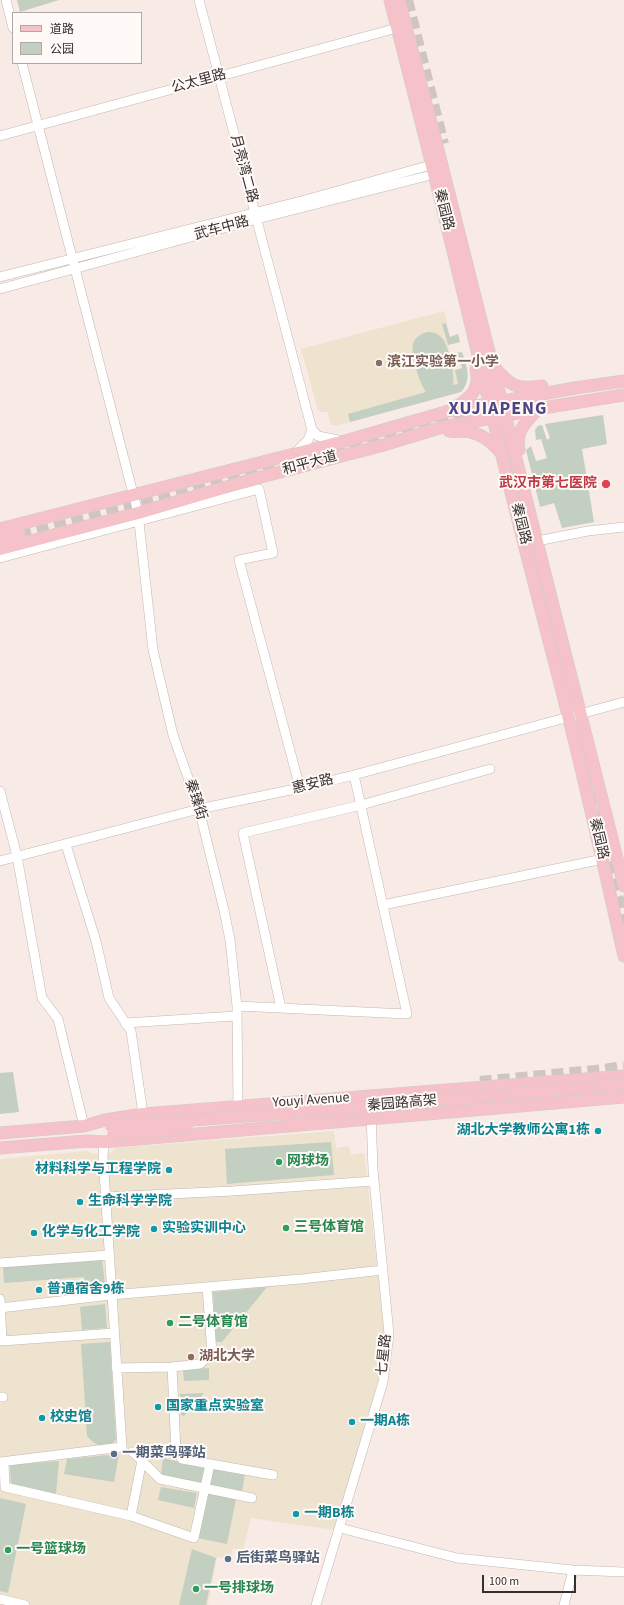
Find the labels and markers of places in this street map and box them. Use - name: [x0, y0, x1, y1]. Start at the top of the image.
- place label: 滨江实验第一小学: [387, 355, 499, 371]
- marker: 滨江实验第一小学: [374, 358, 384, 368]
- place label: 武汉市第七医院: [499, 476, 597, 492]
- marker: 武汉市第七医院: [600, 478, 612, 490]
- place label: 湖北大学教师公寓1栋: [457, 1123, 590, 1139]
- marker: 湖北大学教师公寓1栋: [593, 1126, 603, 1136]
- place label: 网球场: [287, 1154, 329, 1170]
- marker: 网球场: [274, 1157, 284, 1167]
- place label: 材料科学与工程学院: [35, 1162, 161, 1178]
- marker: 材料科学与工程学院: [164, 1165, 174, 1175]
- place label: 生命科学学院: [88, 1194, 172, 1210]
- marker: 生命科学学院: [75, 1197, 85, 1207]
- place label: 三号体育馆: [294, 1220, 364, 1236]
- place label: 实验实训中心: [162, 1221, 246, 1237]
- marker: 三号体育馆: [281, 1223, 291, 1233]
- marker: 实验实训中心: [149, 1224, 159, 1234]
- place label: 化学与化工学院: [42, 1225, 140, 1241]
- marker: 化学与化工学院: [29, 1228, 39, 1238]
- place label: 普通宿舍9栋: [47, 1282, 124, 1298]
- marker: 普通宿舍9栋: [34, 1285, 44, 1295]
- place label: 二号体育馆: [178, 1315, 248, 1331]
- marker: 二号体育馆: [165, 1318, 175, 1328]
- place label: 湖北大学: [199, 1349, 255, 1365]
- marker: 湖北大学: [186, 1352, 196, 1362]
- place label: 国家重点实验室: [166, 1399, 264, 1415]
- marker: 国家重点实验室: [153, 1402, 163, 1412]
- place label: 校史馆: [50, 1410, 92, 1426]
- marker: 校史馆: [37, 1413, 47, 1423]
- place label: 一期A栋: [360, 1414, 410, 1430]
- marker: 一期A栋: [347, 1417, 357, 1427]
- place label: 一期菜鸟驿站: [122, 1446, 206, 1462]
- marker: 一期菜鸟驿站: [109, 1449, 119, 1459]
- place label: 一期B栋: [304, 1506, 354, 1522]
- marker: 一期B栋: [291, 1509, 301, 1519]
- place label: 一号篮球场: [16, 1542, 86, 1558]
- marker: 一号篮球场: [3, 1545, 13, 1555]
- place label: 后街菜鸟驿站: [236, 1551, 320, 1567]
- marker: 后街菜鸟驿站: [223, 1554, 233, 1564]
- place label: 一号排球场: [204, 1581, 274, 1597]
- marker: 一号排球场: [191, 1584, 201, 1594]

